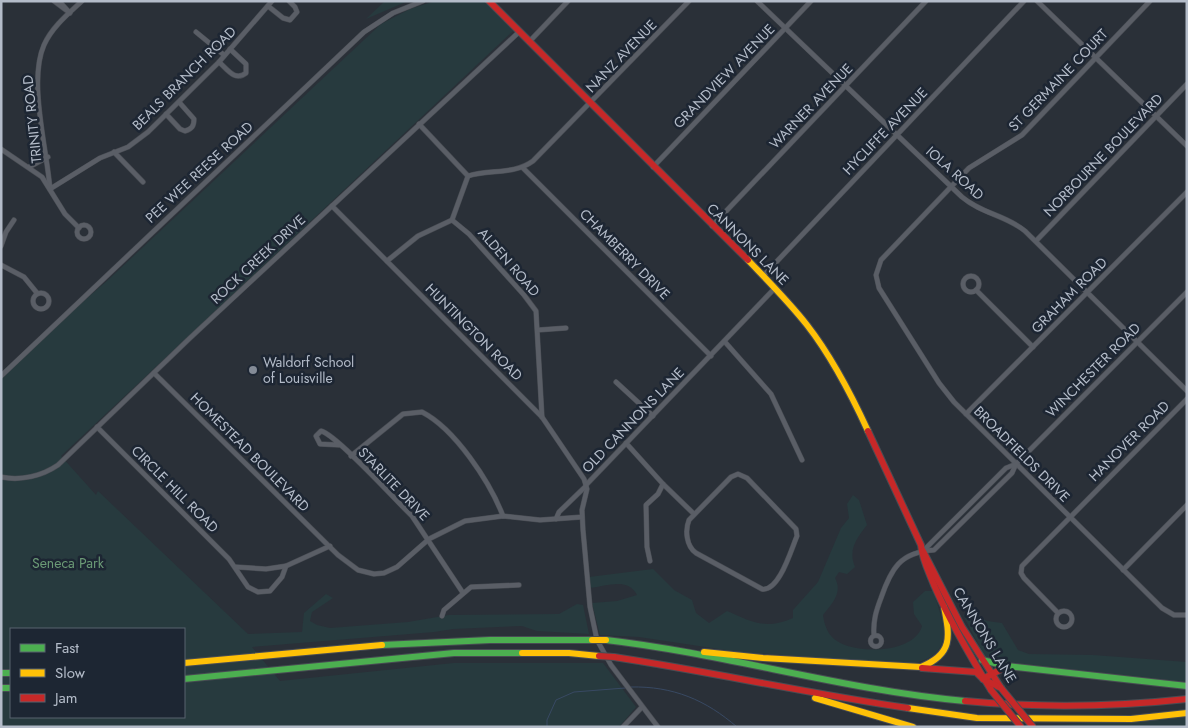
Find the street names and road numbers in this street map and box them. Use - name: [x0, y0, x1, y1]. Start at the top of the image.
- street label: NANZ AVENUE: [581, 15, 661, 97]
- street label: GRANDVIEW AVENUE: [669, 19, 779, 133]
- street label: BEALS BRANCH ROAD: [128, 22, 240, 134]
- street label: ST GERMAINE COURT: [1004, 24, 1113, 136]
- street label: WARNER AVENUE: [765, 59, 857, 153]
- street label: TRINITY ROAD: [17, 74, 47, 164]
- street label: HYCLIFFE AVENUE: [838, 83, 932, 179]
- street label: NORBOURNE BOULEVARD: [1039, 89, 1167, 221]
- street label: PEE WEE REESE ROAD: [141, 117, 257, 227]
- street label: IOLA ROAD: [922, 142, 988, 204]
- street label: CANNONS LANE: [703, 199, 793, 289]
- street label: CHAMBERRY DRIVE: [575, 204, 675, 304]
- street label: ROCK CREEK DRIVE: [206, 210, 310, 308]
- street label: ALDEN ROAD: [474, 223, 544, 301]
- street label: GRAHAM ROAD: [1027, 253, 1111, 337]
- street label: HUNTINGTON ROAD: [421, 279, 527, 385]
- street label: WINCHESTER ROAD: [1041, 318, 1145, 422]
- street label: OLD CANNONS LANE: [577, 363, 689, 477]
- street label: HOMESTEAD BOULEVARD: [186, 388, 314, 516]
- street label: HANOVER ROAD: [1084, 396, 1174, 486]
- street label: BROADFIELDS DRIVE: [969, 401, 1075, 507]
- street label: CIRCLE HILL ROAD: [127, 441, 223, 537]
- street label: STARLITE DRIVE: [354, 443, 434, 525]
- street label: CANNONS LANE: [948, 583, 1022, 687]

